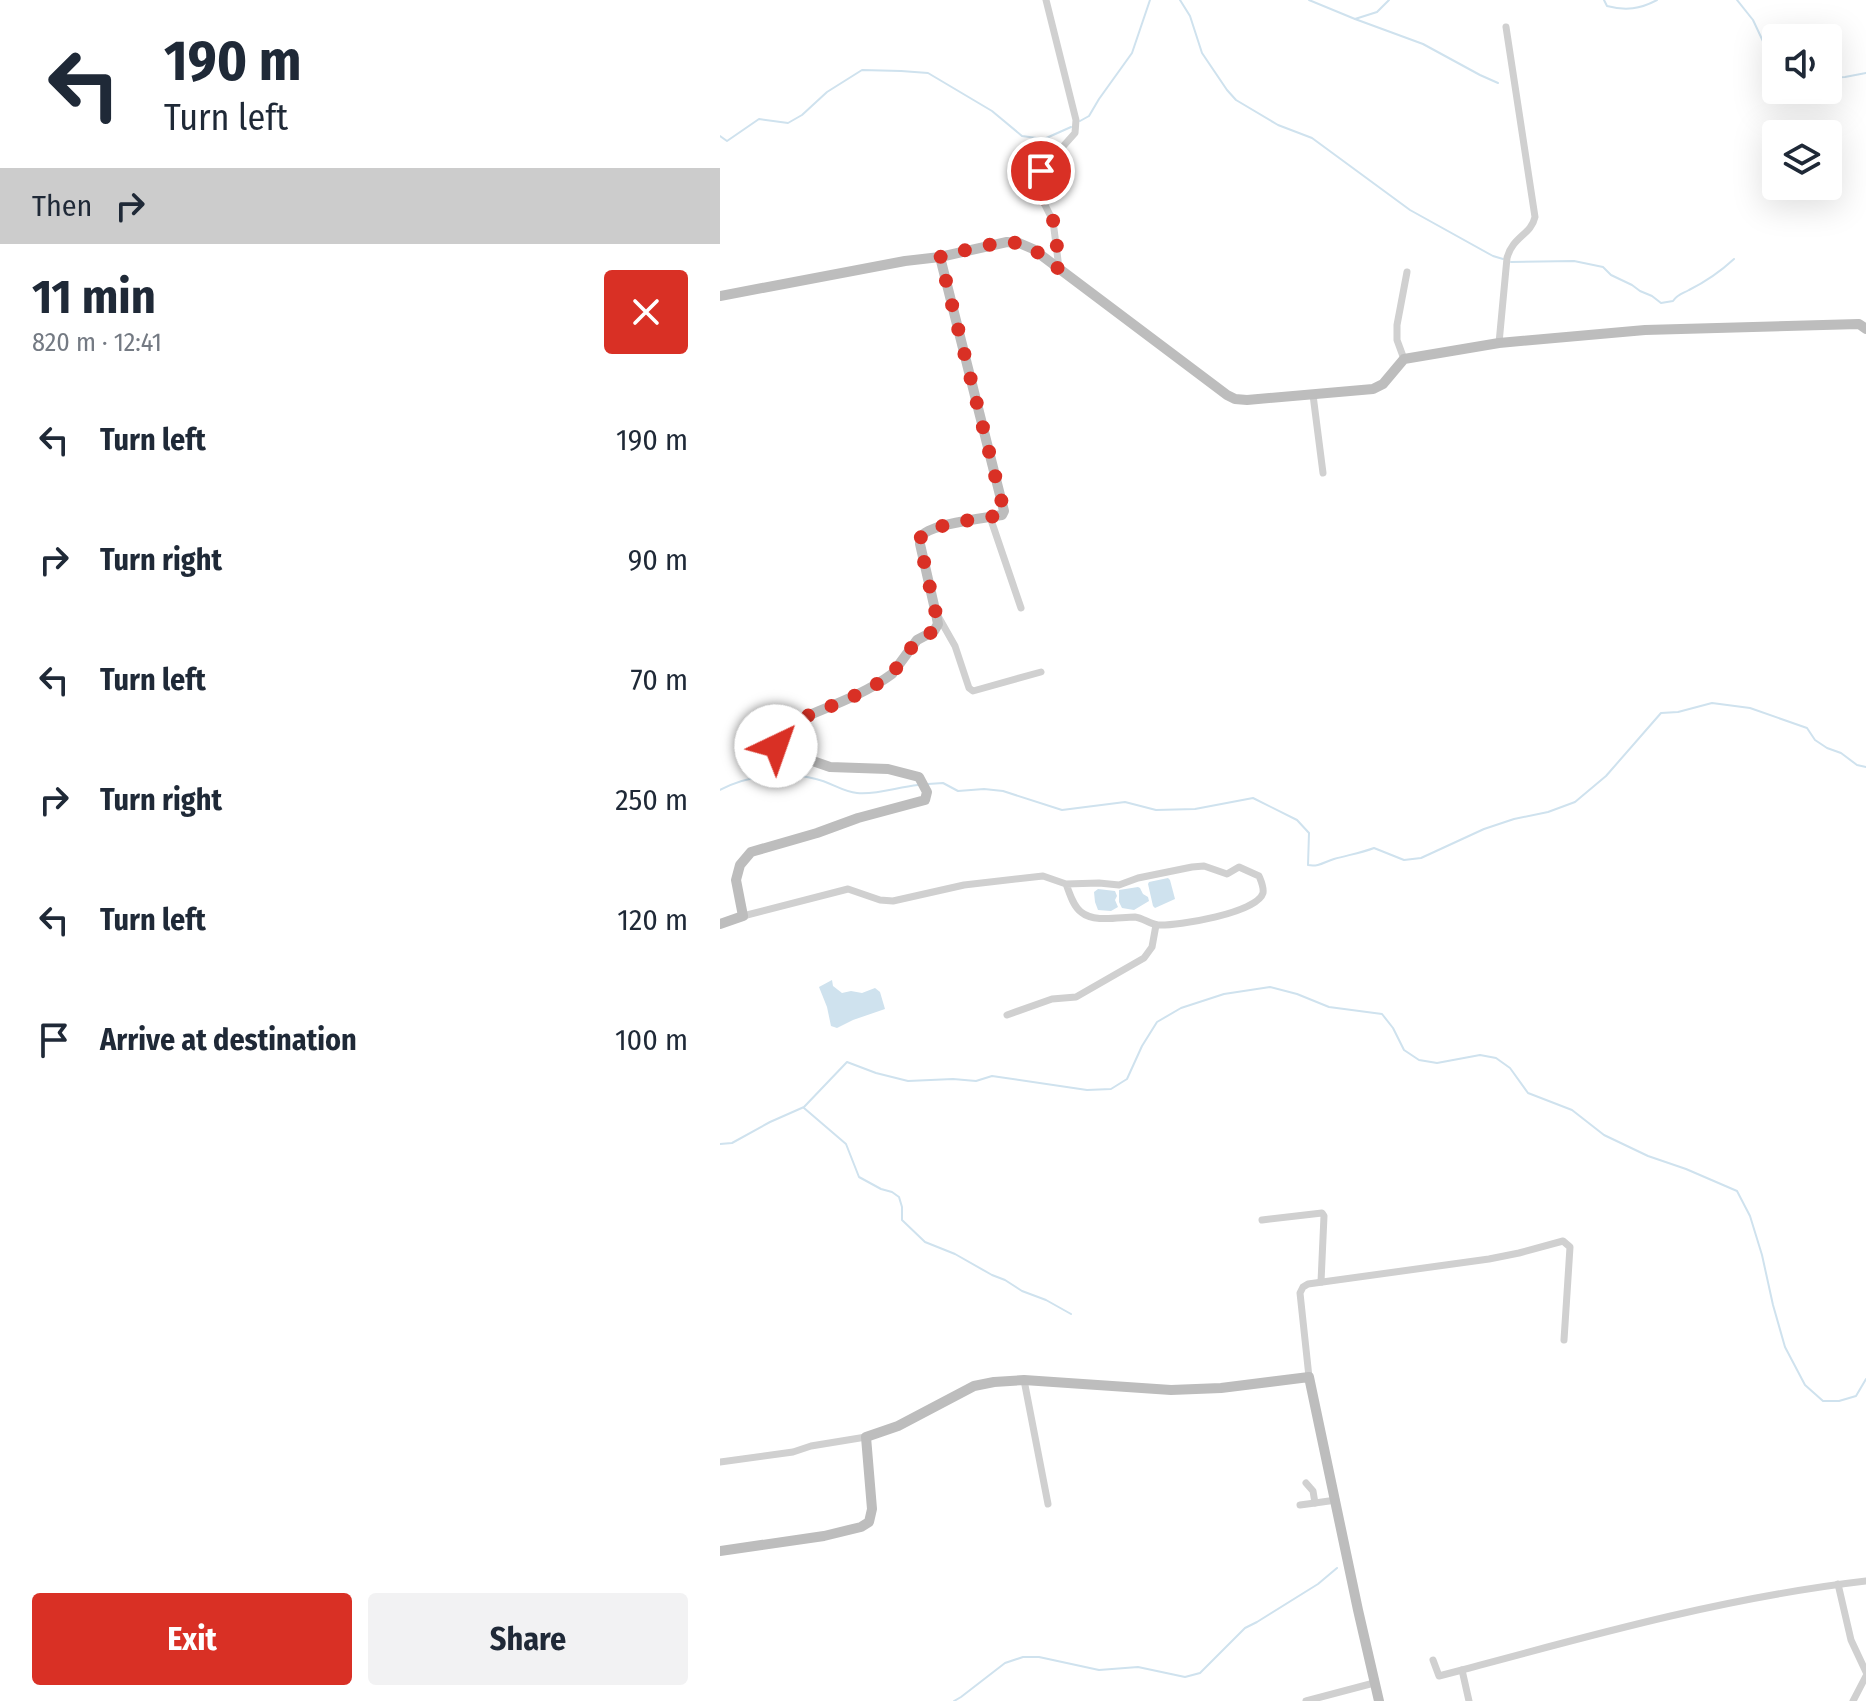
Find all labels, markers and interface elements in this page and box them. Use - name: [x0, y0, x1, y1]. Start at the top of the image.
- map controls: [1762, 24, 1842, 200]
- button: sound: [1762, 24, 1842, 104]
- text: 190 m: [164, 28, 302, 95]
- icon: left: [32, 32, 136, 136]
- text: Turn left: [164, 96, 288, 140]
- button: layers: [1762, 120, 1842, 200]
- pin: [1007, 137, 1075, 205]
- icon: arrive: [1019, 149, 1063, 193]
- icon: right: [108, 184, 152, 228]
- text: Then: [32, 188, 92, 224]
- text: 11 min: [32, 268, 156, 326]
- button: close: [604, 270, 688, 354]
- text: 820 m · 12:41: [32, 327, 162, 358]
- icon: left: [32, 418, 76, 462]
- text: Turn left: [100, 422, 206, 458]
- text: 190 m: [616, 422, 688, 458]
- icon: right: [32, 538, 76, 582]
- text: Turn right: [100, 542, 222, 578]
- text: 90 m: [628, 542, 688, 578]
- icon: left: [32, 658, 76, 702]
- text: Turn left: [100, 662, 206, 698]
- text: 70 m: [630, 662, 688, 698]
- position arrow: [734, 704, 818, 788]
- icon: right: [32, 778, 76, 822]
- text: Turn right: [100, 782, 222, 818]
- text: 250 m: [615, 782, 688, 818]
- icon: left: [32, 898, 76, 942]
- text: Turn left: [100, 902, 206, 938]
- text: 120 m: [617, 902, 688, 938]
- icon: arrive: [32, 1018, 76, 1062]
- text: Arrive at destination: [100, 1022, 357, 1058]
- text: 100 m: [615, 1022, 688, 1058]
- button: Exit: [32, 1593, 352, 1685]
- button: Share: [368, 1593, 688, 1685]

